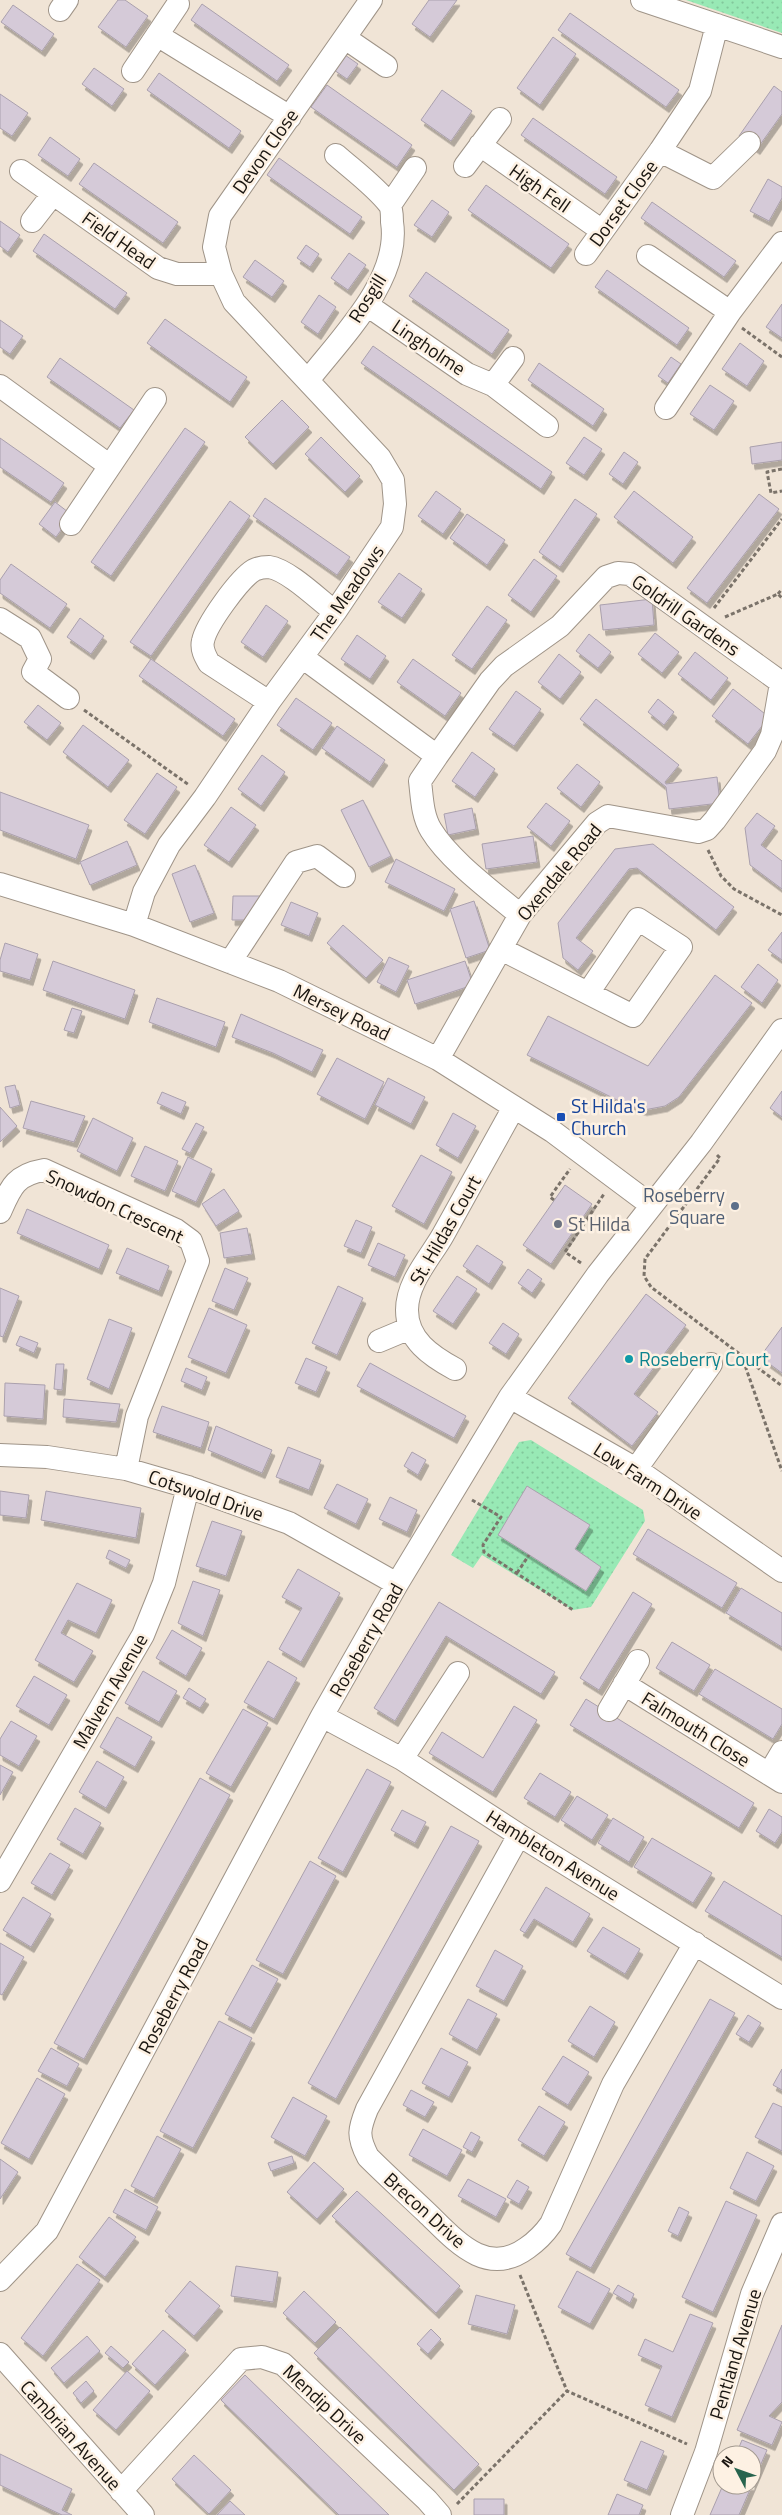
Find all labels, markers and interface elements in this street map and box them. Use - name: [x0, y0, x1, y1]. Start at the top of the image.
- street label: Devon Close: [225, 102, 305, 199]
- street label: Dorset Close: [581, 153, 664, 252]
- street label: High Fell: [504, 156, 577, 219]
- street label: Field Head: [76, 204, 162, 276]
- street label: Rosgill: [340, 268, 393, 328]
- street label: Lingholme: [387, 311, 472, 382]
- street label: The Meadows: [303, 538, 391, 647]
- street label: Goldrill Gardens: [626, 567, 746, 663]
- street label: Oxendale Road: [509, 817, 608, 927]
- street label: Mersey Road: [289, 976, 396, 1048]
- place label: St Hilda's Church: [571, 1091, 646, 1142]
- marker: St Hilda's Church: [555, 1111, 567, 1123]
- street label: Snowdon Crescent: [42, 1161, 189, 1250]
- street label: St. Hildas Court: [401, 1169, 488, 1290]
- place label: Roseberry Square: [643, 1180, 725, 1231]
- marker: Roseberry Square: [729, 1200, 741, 1212]
- place label: St Hilda: [568, 1209, 630, 1238]
- marker: St Hilda: [552, 1218, 564, 1230]
- place label: Roseberry Court: [639, 1344, 769, 1373]
- marker: Roseberry Court: [623, 1353, 635, 1365]
- street label: Low Farm Drive: [588, 1434, 708, 1527]
- street label: Cotswold Drive: [145, 1461, 268, 1528]
- street label: Roseberry Road: [321, 1577, 410, 1702]
- street label: Malvern Avenue: [65, 1628, 154, 1754]
- street label: Falmouth Close: [636, 1684, 756, 1774]
- street label: Hambleton Avenue: [481, 1802, 626, 1907]
- street label: Roseberry Road: [130, 1933, 215, 2059]
- street label: Brecon Drive: [378, 2165, 473, 2254]
- street label: Pentland Avenue: [701, 2285, 768, 2423]
- street label: Mendip Drive: [277, 2357, 374, 2450]
- street label: Cambrian Avenue: [14, 2373, 129, 2496]
- north arrow: [712, 2445, 762, 2495]
- text: N: [716, 2451, 738, 2472]

